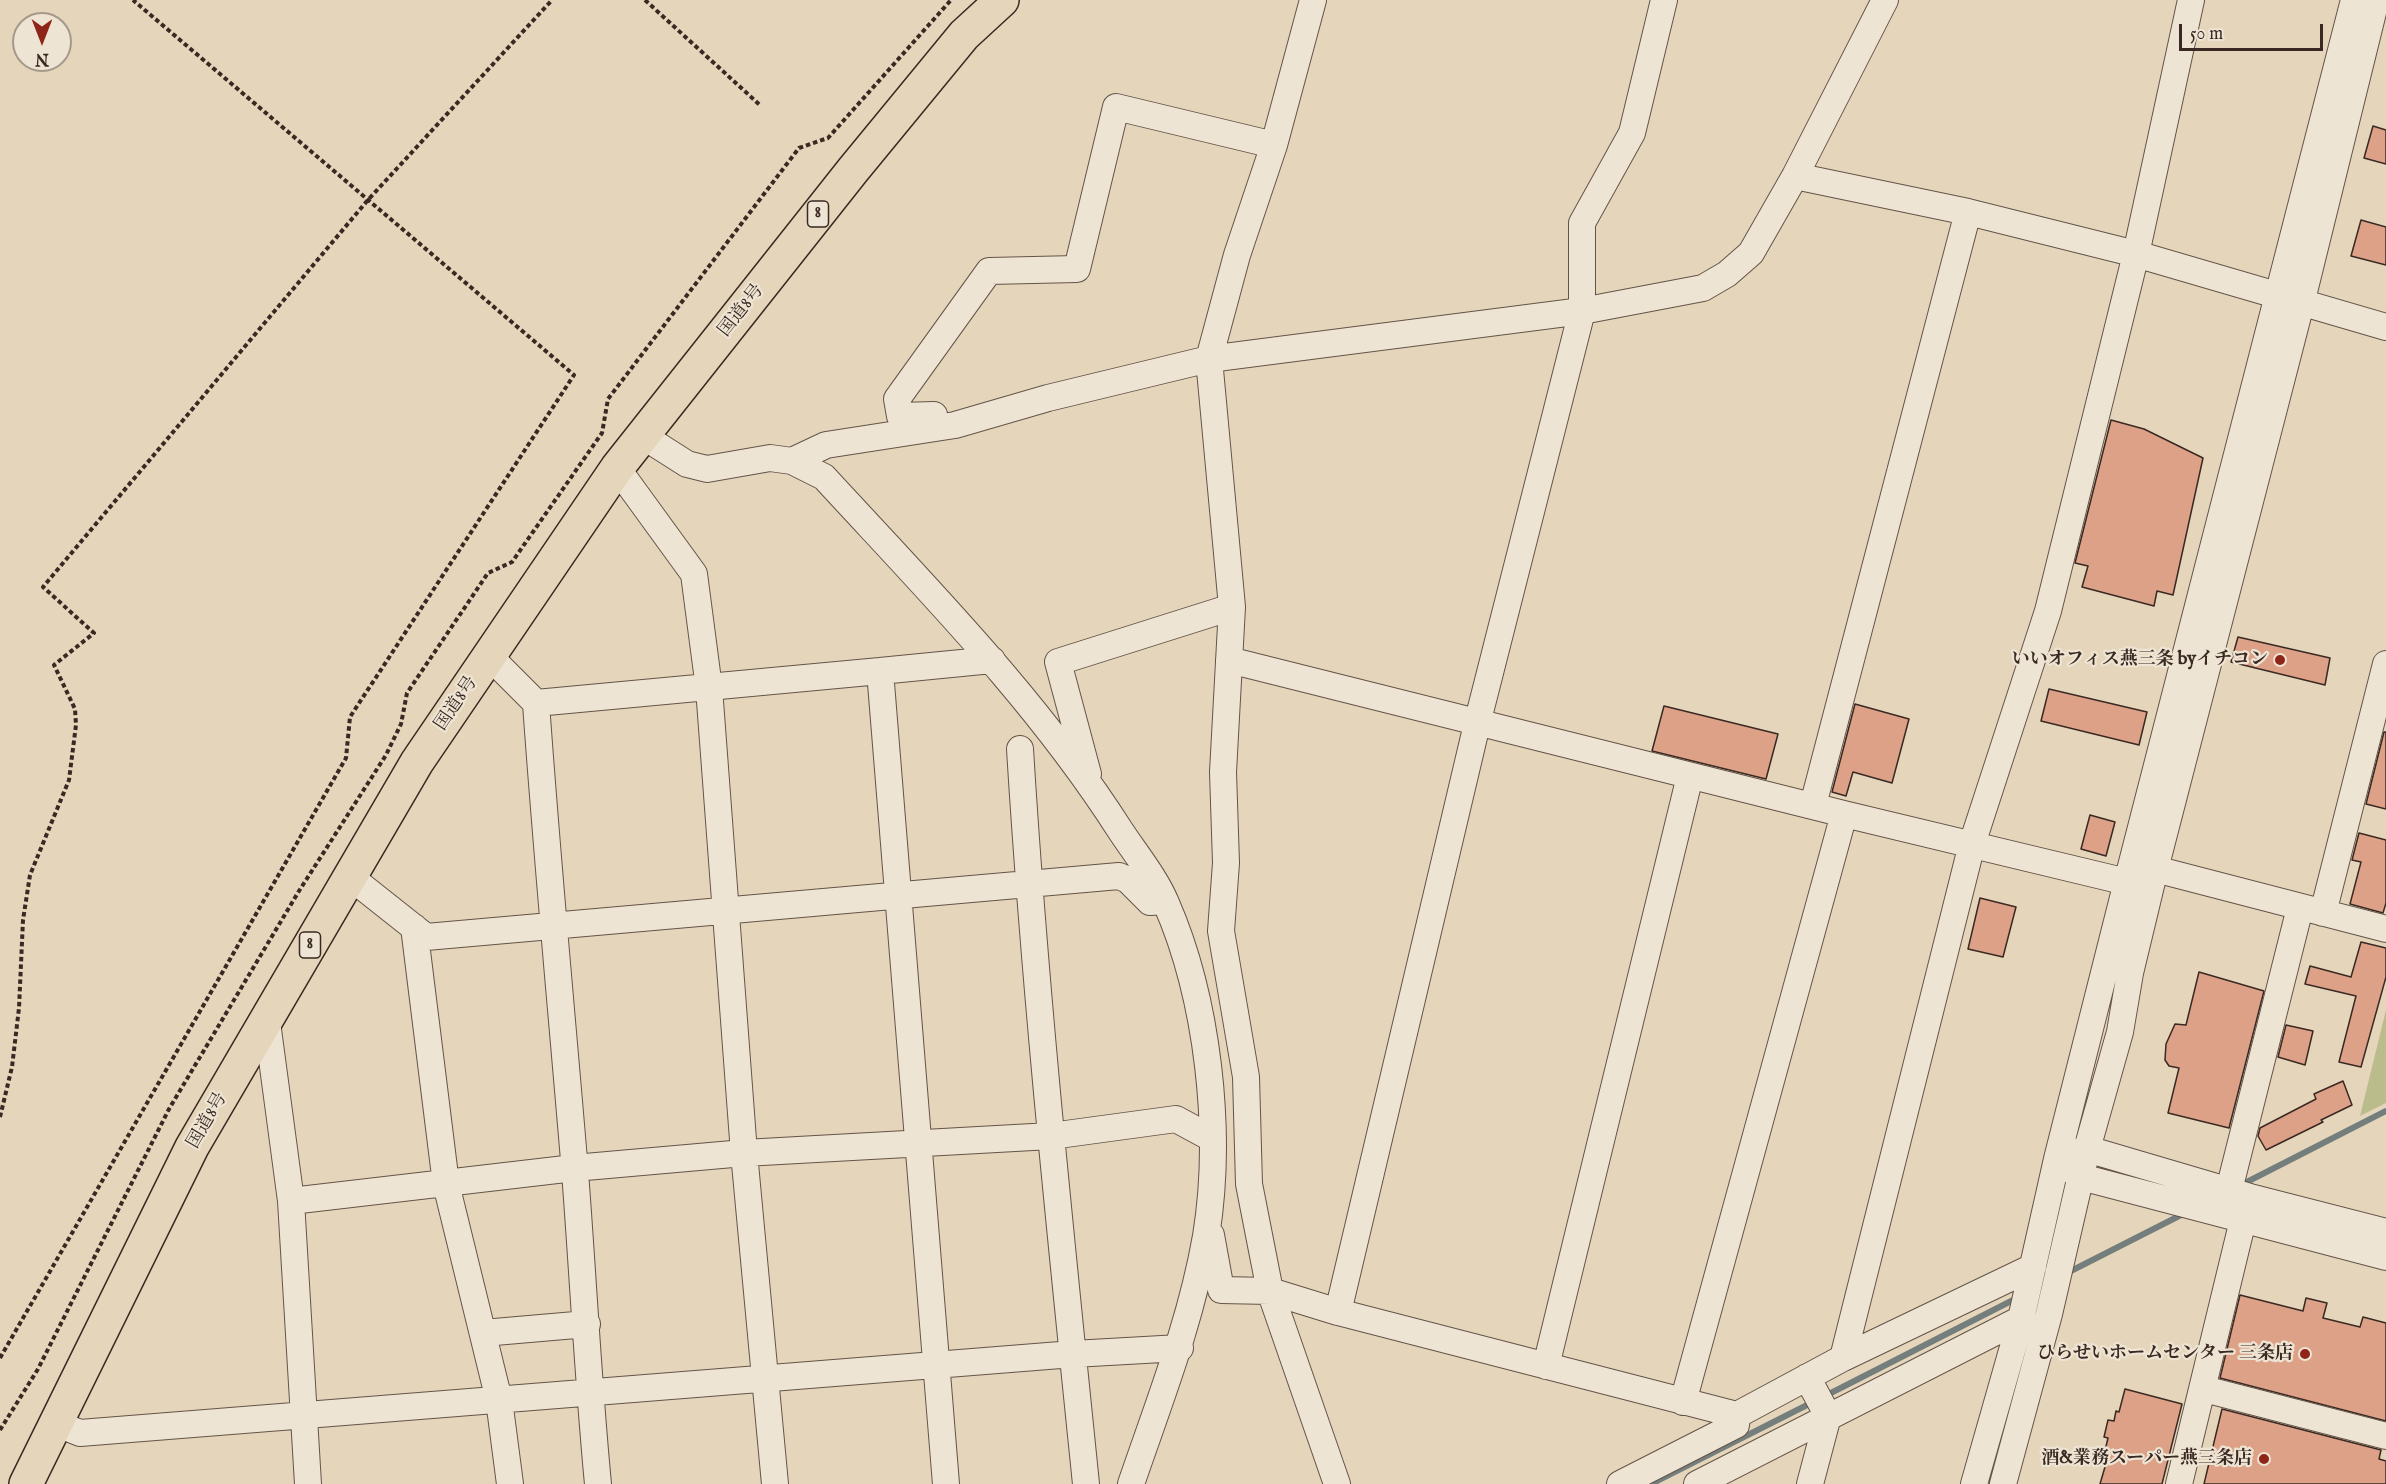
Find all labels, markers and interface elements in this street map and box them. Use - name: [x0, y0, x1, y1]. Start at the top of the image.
- north arrow: [12, 12, 72, 72]
- scale bar: [2182, 12, 2326, 50]
- text: 50 m: [2190, 23, 2223, 46]
- text: N: [35, 48, 49, 68]
- road number: 8: [808, 201, 828, 227]
- street label: 国道8号: [715, 280, 769, 342]
- place label: いいオフィス燕三条 byイチコン: [2012, 649, 2268, 671]
- marker: いいオフィス燕三条 byイチコン: [2273, 653, 2287, 667]
- street label: 国道8号: [431, 673, 483, 735]
- road number: 8: [300, 932, 320, 958]
- street label: 国道8号: [183, 1089, 233, 1153]
- place label: ひらせいホームセンター 三条店: [2037, 1343, 2293, 1365]
- marker: ひらせいホームセンター 三条店: [2298, 1347, 2312, 1361]
- place label: 酒&業務スーパー燕三条店: [2041, 1448, 2252, 1470]
- marker: 酒&業務スーパー燕三条店: [2257, 1452, 2271, 1466]

